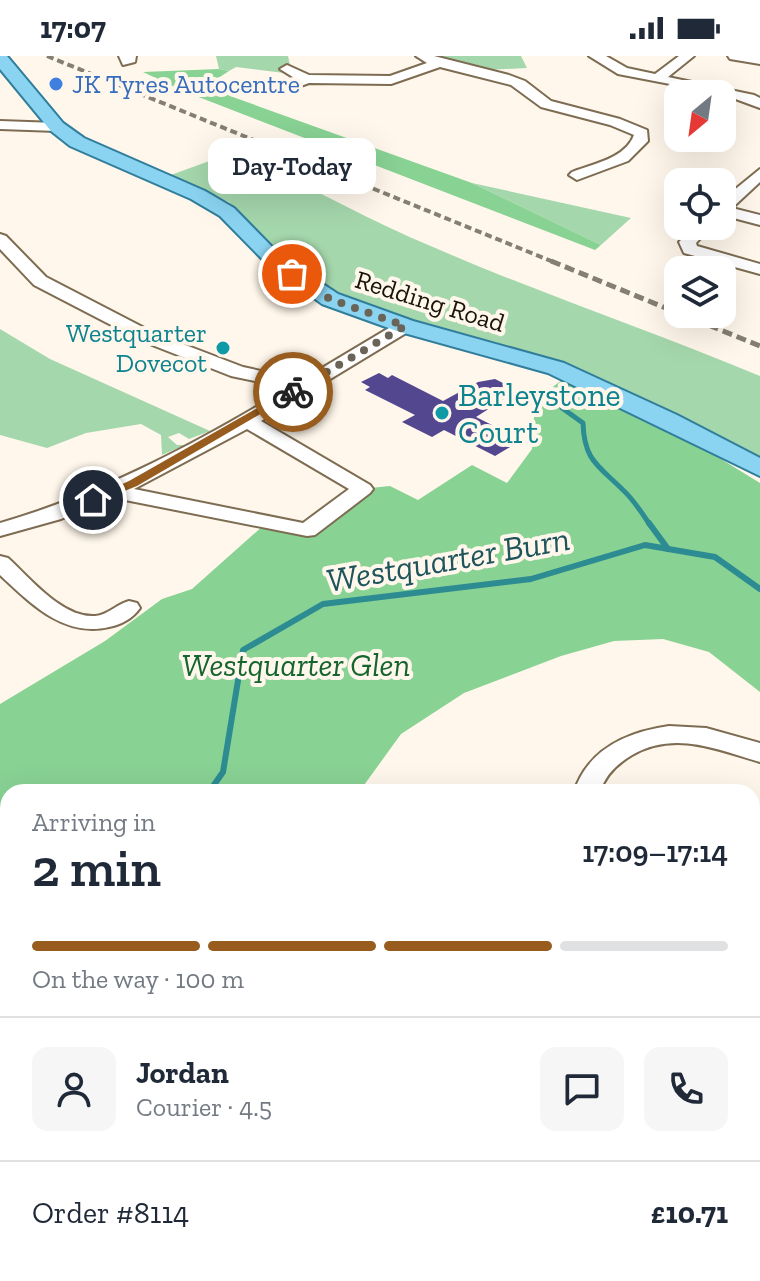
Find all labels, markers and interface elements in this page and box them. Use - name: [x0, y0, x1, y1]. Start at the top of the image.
- text: 17:07: [40, 10, 106, 46]
- place label: JK Tyres Autocentre: [72, 68, 300, 100]
- marker: JK Tyres Autocentre: [47, 75, 65, 93]
- north arrow: [664, 80, 736, 152]
- map controls: [664, 80, 736, 328]
- callout: Day-Today: [208, 138, 376, 194]
- text: Day-Today: [232, 150, 352, 182]
- button: locate: [664, 168, 736, 240]
- pin: [258, 240, 326, 308]
- icon: bag: [270, 252, 314, 296]
- button: layers: [664, 256, 736, 328]
- street label: Redding Road: [351, 263, 509, 339]
- place label: Westquarter Dovecot: [66, 317, 207, 379]
- marker: Westquarter Dovecot: [214, 339, 232, 357]
- courier: [253, 352, 333, 432]
- icon: bike: [271, 370, 315, 414]
- place label: Barleystone Court: [458, 376, 621, 451]
- marker: Barleystone Court: [433, 404, 451, 422]
- pin: [59, 466, 127, 534]
- icon: home: [71, 478, 115, 522]
- water label: Westquarter Burn: [323, 518, 573, 601]
- park label: Westquarter Glen: [182, 646, 410, 684]
- text: Arriving in: [32, 806, 155, 838]
- text: 17:09–17:14: [582, 834, 728, 870]
- text: 2 min: [32, 837, 161, 899]
- text: On the way · 100 m: [32, 963, 244, 995]
- button: person: [32, 1047, 116, 1131]
- button: chat: [540, 1047, 624, 1131]
- button: phone: [644, 1047, 728, 1131]
- text: Jordan: [136, 1055, 229, 1091]
- text: Courier · 4.5: [136, 1091, 272, 1123]
- text: Order #8114: [32, 1195, 189, 1231]
- text: £10.71: [651, 1195, 728, 1231]

